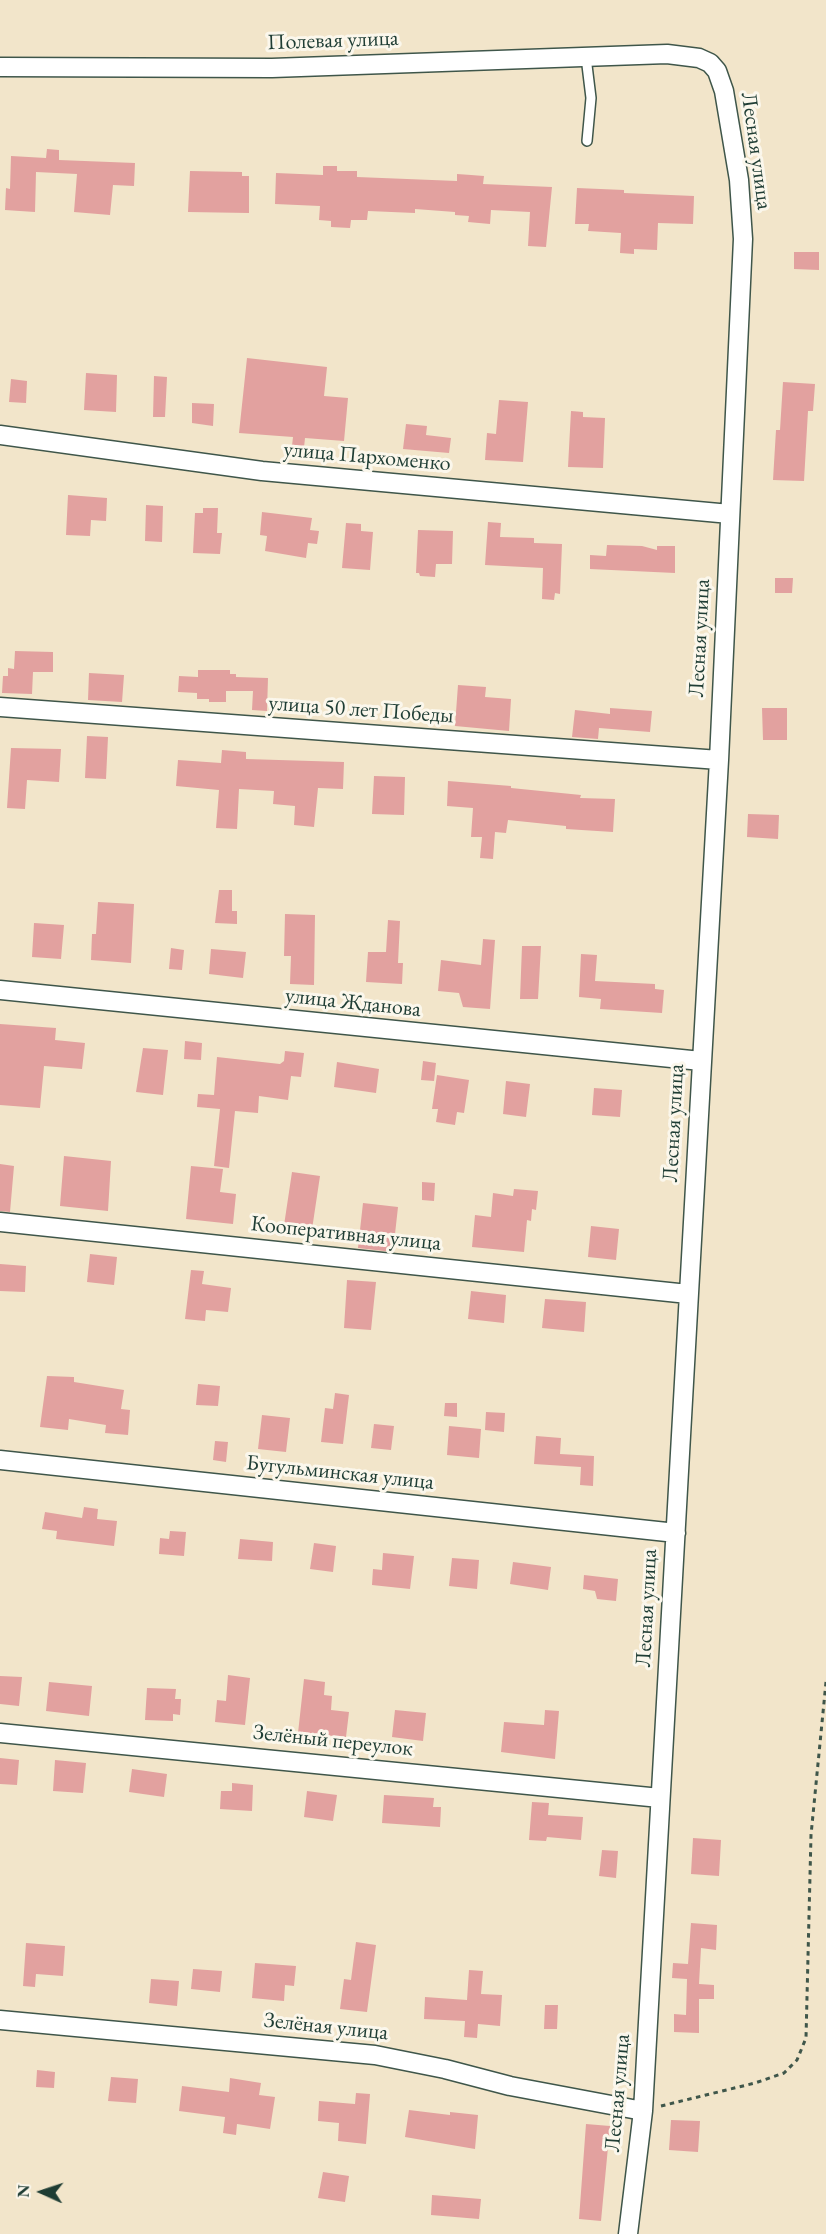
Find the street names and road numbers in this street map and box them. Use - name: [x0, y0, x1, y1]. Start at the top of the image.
- street label: Полевая улица: [267, 26, 399, 56]
- street label: Лесная улица: [735, 91, 777, 211]
- street label: улица Пархоменко: [282, 437, 452, 477]
- street label: Лесная улица: [684, 578, 716, 698]
- street label: улица 50 лет Победы: [268, 690, 454, 730]
- street label: улица Жданова: [284, 983, 422, 1023]
- street label: Лесная улица: [658, 1063, 690, 1183]
- street label: Кооперативная улица: [250, 1211, 442, 1257]
- street label: Бугульминская улица: [245, 1450, 435, 1496]
- street label: Лесная улица: [631, 1548, 663, 1668]
- street label: Зелёный переулок: [252, 1719, 414, 1763]
- street label: Зелёная улица: [263, 2007, 389, 2047]
- street label: Лесная улица: [600, 2033, 636, 2153]

